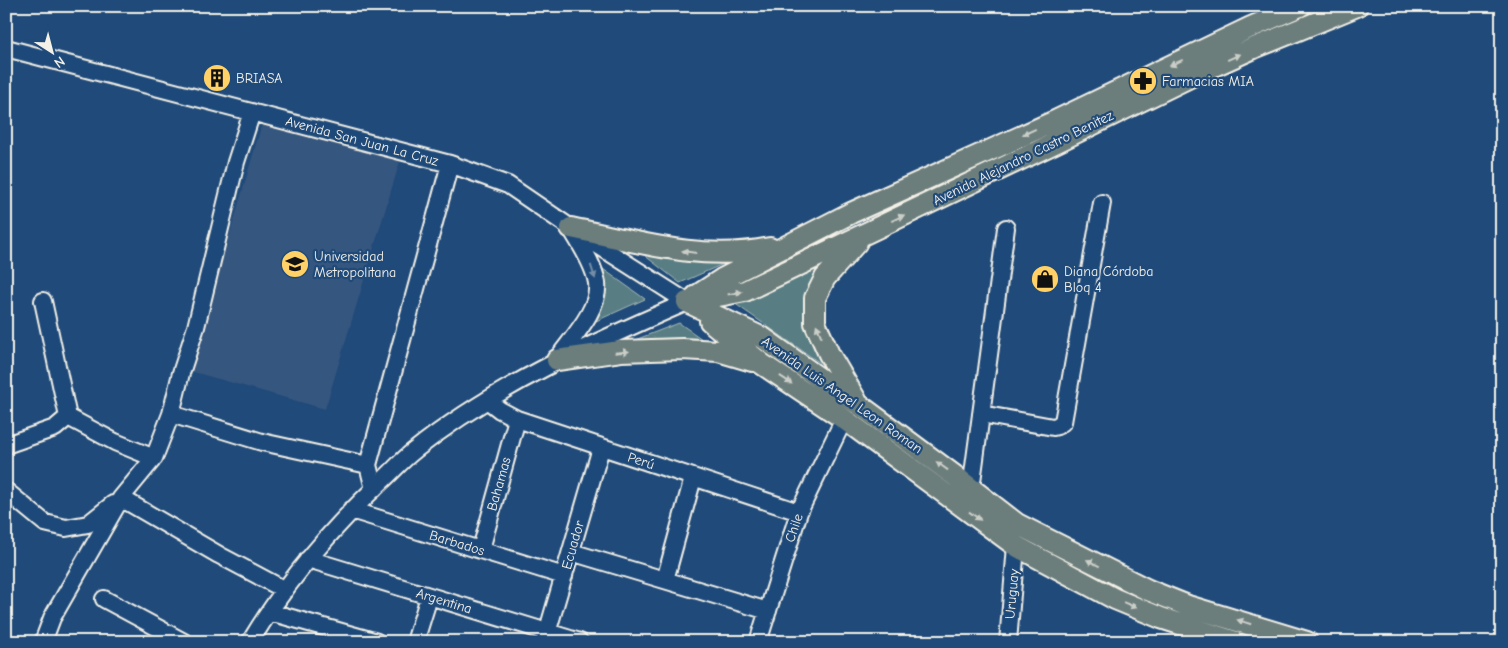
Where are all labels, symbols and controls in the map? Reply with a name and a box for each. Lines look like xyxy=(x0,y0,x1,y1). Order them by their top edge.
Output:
north arrow xyxy=(28,28,78,78)
text: N xyxy=(51,53,68,72)
one-way arrow xyxy=(1227,53,1241,61)
one-way arrow xyxy=(1169,59,1183,67)
building icon: BRIASA xyxy=(202,63,232,93)
pharmacy icon: Farmacias MIA xyxy=(1128,66,1158,96)
place label: BRIASA xyxy=(236,70,283,87)
place label: Farmacias MIA xyxy=(1162,73,1254,90)
street label: Avenida Alejandro Castro Benitez xyxy=(930,107,1116,209)
street label: Avenida San Juan La Cruz xyxy=(284,112,440,170)
one-way arrow xyxy=(1022,129,1036,137)
one-way arrow xyxy=(891,214,906,222)
one-way arrow xyxy=(681,247,697,255)
place label: Universidad Metropolitana xyxy=(314,248,396,281)
school or university icon: Universidad Metropolitana xyxy=(280,249,310,279)
place label: Diana Córdoba Bloq 4 xyxy=(1064,263,1154,296)
shop icon: Diana Córdoba Bloq 4 xyxy=(1030,264,1060,294)
one-way arrow xyxy=(589,265,597,280)
one-way arrow xyxy=(727,289,743,297)
one-way arrow xyxy=(814,324,822,338)
street label: Avenida Luis Angel Leon Roman xyxy=(758,333,926,457)
one-way arrow xyxy=(614,347,630,355)
one-way arrow xyxy=(779,376,793,385)
street label: Perú xyxy=(626,449,656,473)
street label: Bahamas xyxy=(483,455,515,513)
one-way arrow xyxy=(936,461,949,472)
street label: Chile xyxy=(781,511,807,545)
one-way arrow xyxy=(968,511,982,521)
street label: Ecuador xyxy=(558,518,588,571)
street label: Barbados xyxy=(427,527,487,559)
one-way arrow xyxy=(1086,558,1100,566)
street label: Uruguay xyxy=(1001,567,1023,620)
street label: Argentina xyxy=(414,584,474,618)
one-way arrow xyxy=(1123,602,1138,610)
one-way arrow xyxy=(1236,618,1251,626)

